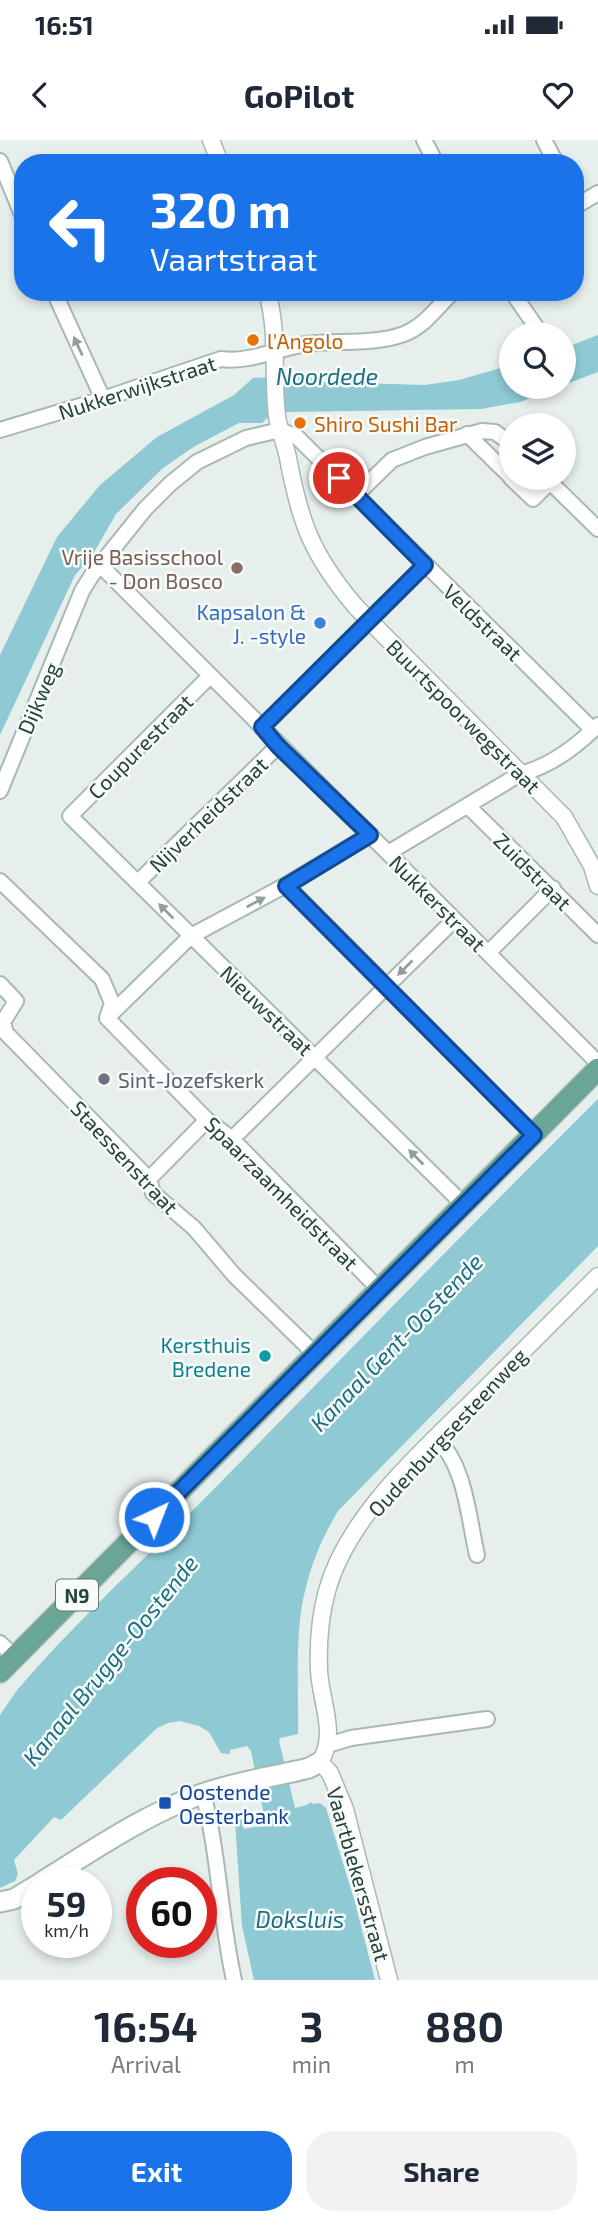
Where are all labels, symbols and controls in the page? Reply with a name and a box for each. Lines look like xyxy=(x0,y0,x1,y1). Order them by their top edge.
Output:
text: 16:51 xyxy=(35,9,94,40)
icon: back xyxy=(21,76,59,114)
text: GoPilot xyxy=(244,76,354,114)
icon: heart xyxy=(539,76,577,114)
text: 320 m xyxy=(150,179,291,238)
icon: left xyxy=(35,182,126,273)
text: Vaartstraat xyxy=(150,239,317,277)
map controls xyxy=(499,322,576,490)
button: search xyxy=(499,322,576,399)
place label: l'Angolo xyxy=(267,328,343,353)
marker: l'Angolo xyxy=(245,332,261,348)
one-way arrow xyxy=(72,336,84,356)
street label: Nukkerwijkstraat xyxy=(55,350,219,425)
water label: Noordede xyxy=(276,362,378,390)
place label: Shiro Sushi Bar xyxy=(314,411,458,436)
button: layers xyxy=(499,413,576,490)
marker: Shiro Sushi Bar xyxy=(292,415,308,431)
pin xyxy=(309,448,369,508)
icon: arrive xyxy=(320,459,358,497)
place label: Vrije Basisschool - Don Bosco xyxy=(62,544,224,593)
marker: Vrije Basisschool - Don Bosco xyxy=(229,560,245,576)
street label: Veldstraat xyxy=(438,578,528,666)
place label: Kapsalon & J. -style xyxy=(196,599,306,648)
marker: Kapsalon & J. -style xyxy=(312,615,328,631)
street label: Buurtspoorwegstraat xyxy=(382,634,546,798)
street label: Dijkweg xyxy=(12,658,65,738)
street label: Coupurestraat xyxy=(83,689,197,803)
street label: Nijverheidstraat xyxy=(144,751,273,877)
street label: Zuidstraat xyxy=(489,827,577,915)
street label: Nukkerstraat xyxy=(385,850,491,956)
one-way arrow xyxy=(246,896,266,908)
one-way arrow xyxy=(158,902,175,919)
one-way arrow xyxy=(397,959,414,976)
street label: Nieuwstraat xyxy=(216,960,318,1060)
place label: Sint-Jozefskerk xyxy=(118,1067,264,1092)
marker: Sint-Jozefskerk xyxy=(96,1071,112,1087)
street label: Staessenstraat xyxy=(66,1095,184,1219)
street label: Spaarzaamheidstraat xyxy=(200,1111,364,1275)
one-way arrow xyxy=(407,1148,424,1165)
water label: Kanaal Gent-Oostende xyxy=(304,1247,488,1437)
place label: Kersthuis Bredene xyxy=(160,1332,251,1381)
street label: Oudenburgsesteenweg xyxy=(362,1342,532,1521)
marker: Kersthuis Bredene xyxy=(257,1348,273,1364)
position arrow xyxy=(117,1480,191,1554)
water label: Kanaal Brugge-Oostende xyxy=(16,1549,204,1771)
road number: N9 xyxy=(56,1580,98,1610)
place label: Oostende Oesterbank xyxy=(179,1779,289,1828)
street label: Vaartblekersstraat xyxy=(322,1784,396,1964)
marker: Oostende Oesterbank xyxy=(157,1795,173,1811)
speed limit sign: 60 xyxy=(126,1867,217,1958)
text: 59 xyxy=(47,1882,86,1924)
water label: Doksluis xyxy=(256,1905,344,1933)
text: km/h xyxy=(44,1919,89,1941)
text: 16:54 xyxy=(94,2000,198,2050)
text: 3 xyxy=(299,2000,323,2050)
text: 880 xyxy=(425,2000,504,2050)
text: Arrival xyxy=(111,2050,181,2078)
text: min xyxy=(292,2050,331,2078)
text: m xyxy=(454,2050,475,2078)
button: Exit xyxy=(21,2131,292,2211)
button: Share xyxy=(306,2131,577,2211)

